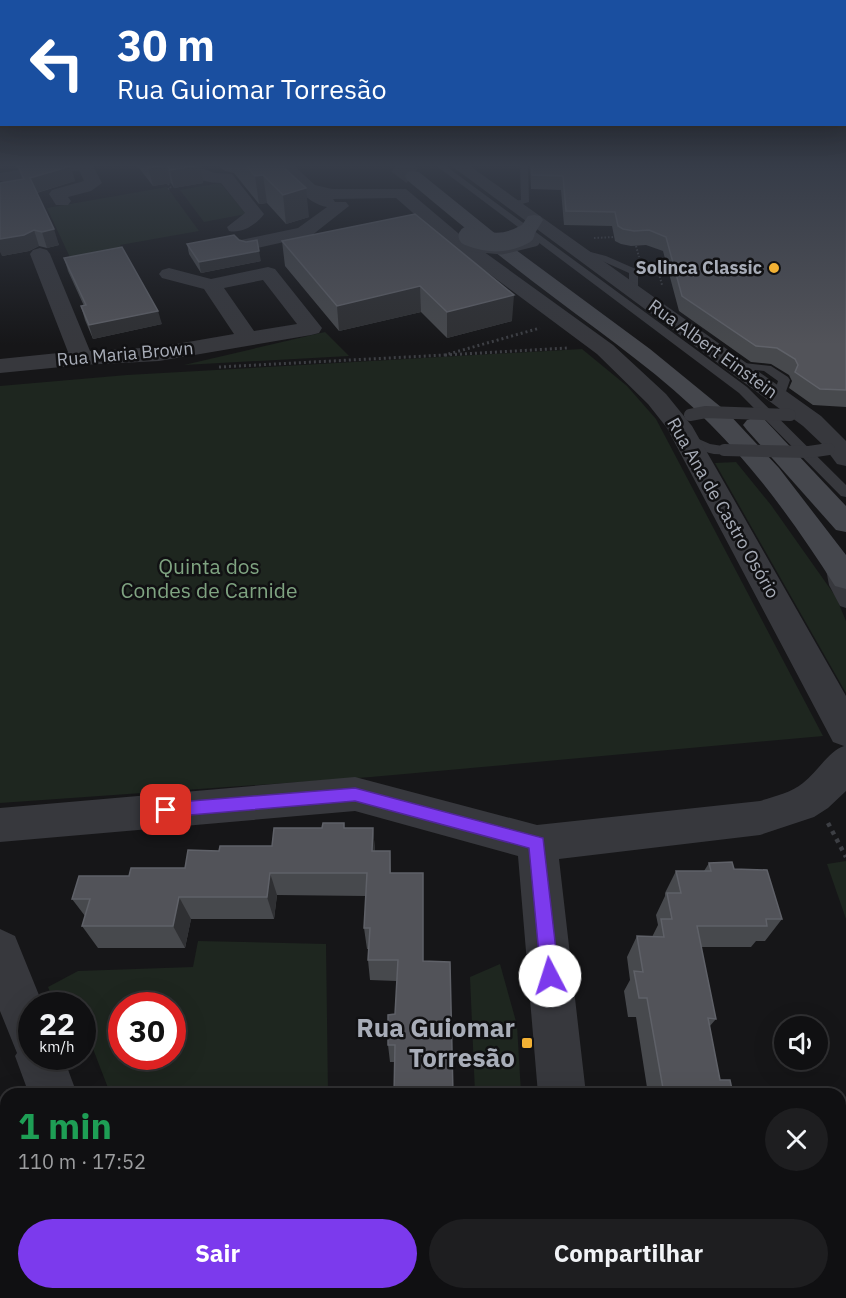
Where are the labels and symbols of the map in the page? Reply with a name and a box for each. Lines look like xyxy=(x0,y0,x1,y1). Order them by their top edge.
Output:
place label: Solinca Classic xyxy=(636,256,762,279)
marker: Solinca Classic xyxy=(767,261,781,275)
street label: Rua Albert Einstein xyxy=(644,294,782,403)
street label: Rua Maria Brown xyxy=(56,336,194,371)
street label: Rua Ana de Castro Osório xyxy=(662,413,785,602)
park label: Quinta dos Condes de Carnide xyxy=(120,552,298,604)
pin xyxy=(140,784,191,835)
position arrow xyxy=(518,944,582,1008)
speed limit sign: 30 xyxy=(108,992,186,1070)
place label: Rua Guiomar Torresão xyxy=(356,1010,515,1074)
marker: Rua Guiomar Torresão xyxy=(520,1036,534,1050)

